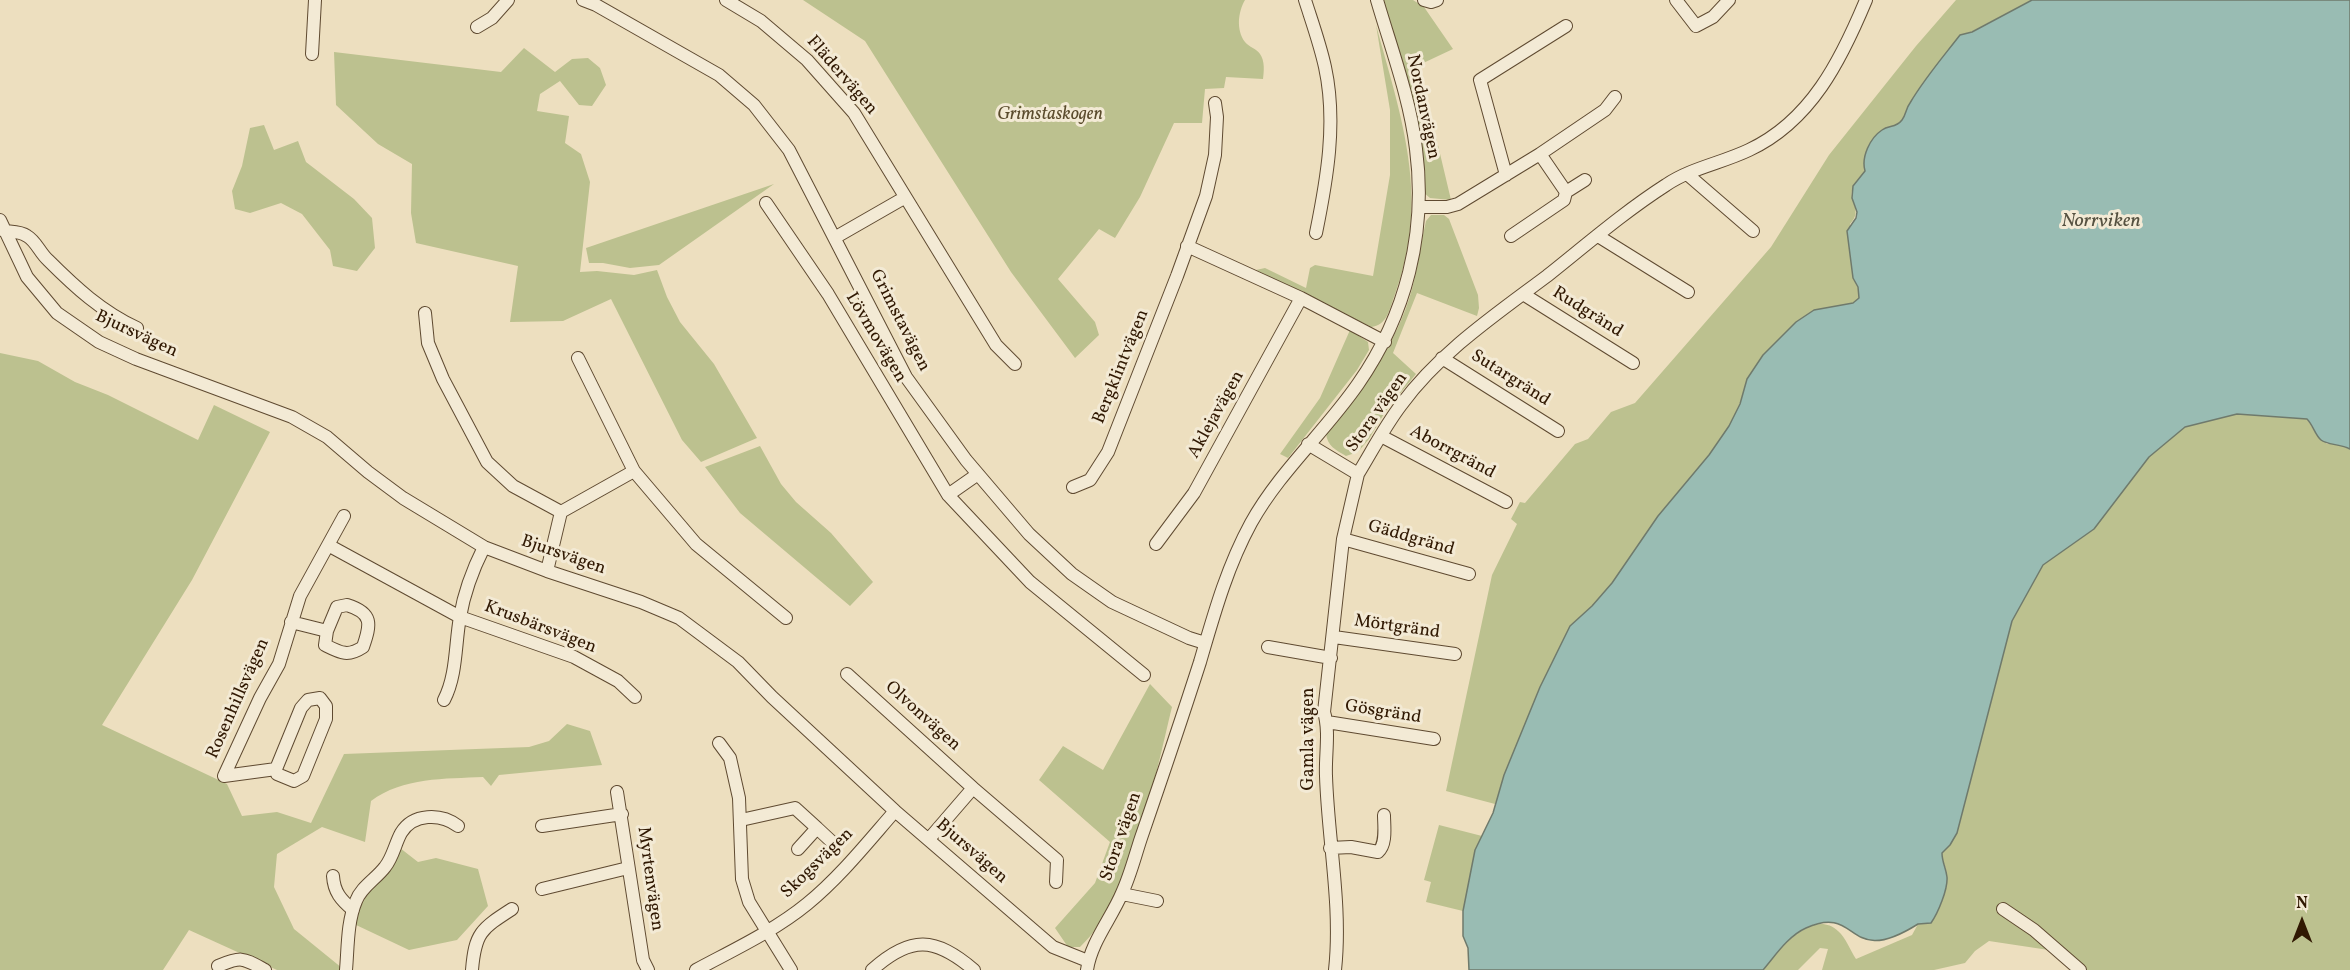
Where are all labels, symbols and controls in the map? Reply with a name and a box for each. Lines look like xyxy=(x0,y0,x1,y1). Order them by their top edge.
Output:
street label: Flädervägen xyxy=(801,32,881,120)
street label: Nordanvägen xyxy=(1400,53,1444,161)
park label: Grimstaskogen xyxy=(997,105,1103,127)
water label: Norrviken xyxy=(2061,210,2141,234)
street label: Grimstavägen xyxy=(864,266,934,376)
street label: Rudgränd xyxy=(1548,283,1626,343)
street label: Lövmovägen xyxy=(840,289,910,387)
street label: Bjursvägen xyxy=(91,307,181,363)
street label: Bergklintvägen xyxy=(1089,307,1155,427)
street label: Sutargränd xyxy=(1466,346,1554,412)
street label: Aklejavägen xyxy=(1184,367,1250,463)
street label: Stora vägen xyxy=(1343,369,1413,457)
street label: Aborrgränd xyxy=(1406,421,1498,485)
street label: Gäddgränd xyxy=(1365,516,1457,562)
street label: Bjursvägen xyxy=(518,531,608,581)
street label: Krusbärsvägen xyxy=(481,597,599,659)
street label: Mörtgränd xyxy=(1353,611,1441,645)
street label: Rosenhillsvägen xyxy=(203,635,275,763)
street label: Olvonvägen xyxy=(880,677,964,757)
street label: Gamla vägen xyxy=(1299,688,1321,790)
street label: Gösgränd xyxy=(1343,696,1423,730)
street label: Stora vägen xyxy=(1097,790,1147,884)
street label: Bjursvägen xyxy=(931,815,1011,889)
street label: Skogsvägen xyxy=(777,824,859,904)
street label: Myrtenvägen xyxy=(631,826,667,932)
north arrow xyxy=(2272,892,2332,952)
text: N xyxy=(2296,893,2308,915)

